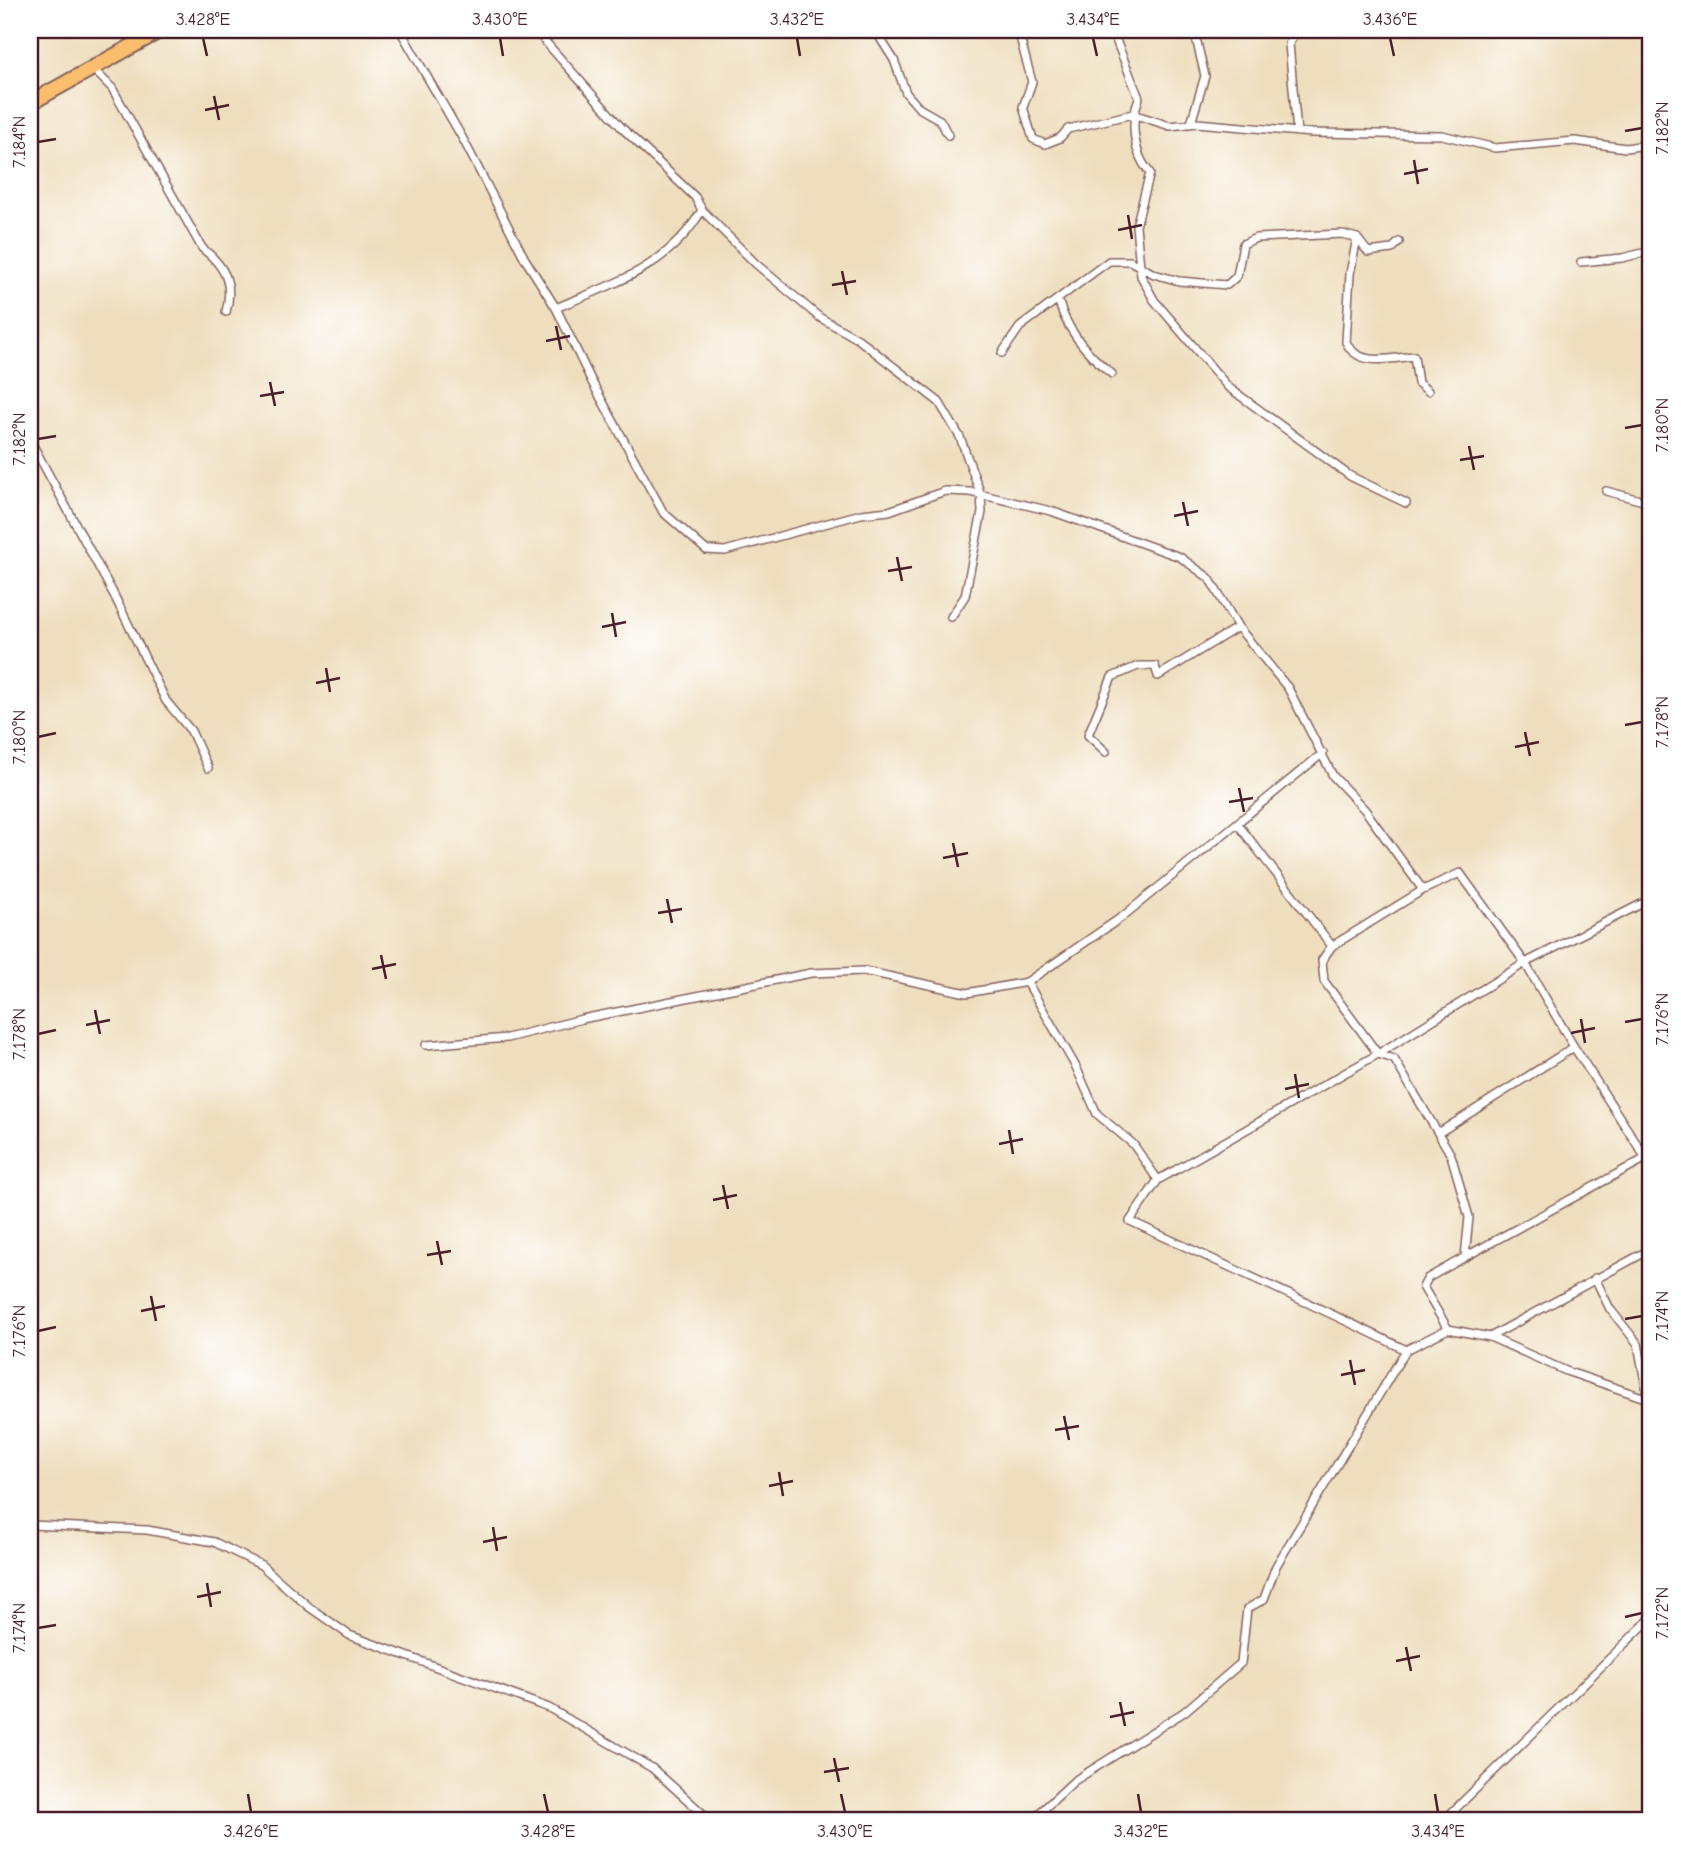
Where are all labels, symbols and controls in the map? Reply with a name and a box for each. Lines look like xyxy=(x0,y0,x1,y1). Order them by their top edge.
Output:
text: 3.428°E xyxy=(176,9,230,30)
text: 3.430°E xyxy=(472,9,528,30)
text: 3.432°E xyxy=(770,9,824,30)
text: 3.434°E xyxy=(1066,9,1120,30)
text: 3.436°E xyxy=(1363,9,1418,30)
text: 7.182°N xyxy=(1652,101,1673,155)
text: 7.184°N xyxy=(9,116,30,168)
text: 7.180°N xyxy=(1652,398,1673,452)
text: 7.182°N xyxy=(9,412,30,466)
text: 7.178°N xyxy=(1652,696,1673,748)
text: 7.180°N xyxy=(9,710,30,764)
text: 7.176°N xyxy=(1652,993,1673,1045)
text: 7.178°N xyxy=(9,1008,30,1060)
text: 7.174°N xyxy=(1652,1291,1673,1341)
text: 7.176°N xyxy=(9,1305,30,1357)
text: 7.172°N xyxy=(1652,1587,1673,1639)
text: 7.174°N xyxy=(9,1603,30,1653)
text: 3.426°E xyxy=(223,1821,279,1842)
text: 3.428°E xyxy=(521,1821,575,1842)
text: 3.430°E xyxy=(817,1821,873,1842)
text: 3.432°E xyxy=(1114,1821,1168,1842)
text: 3.434°E xyxy=(1411,1821,1465,1842)

